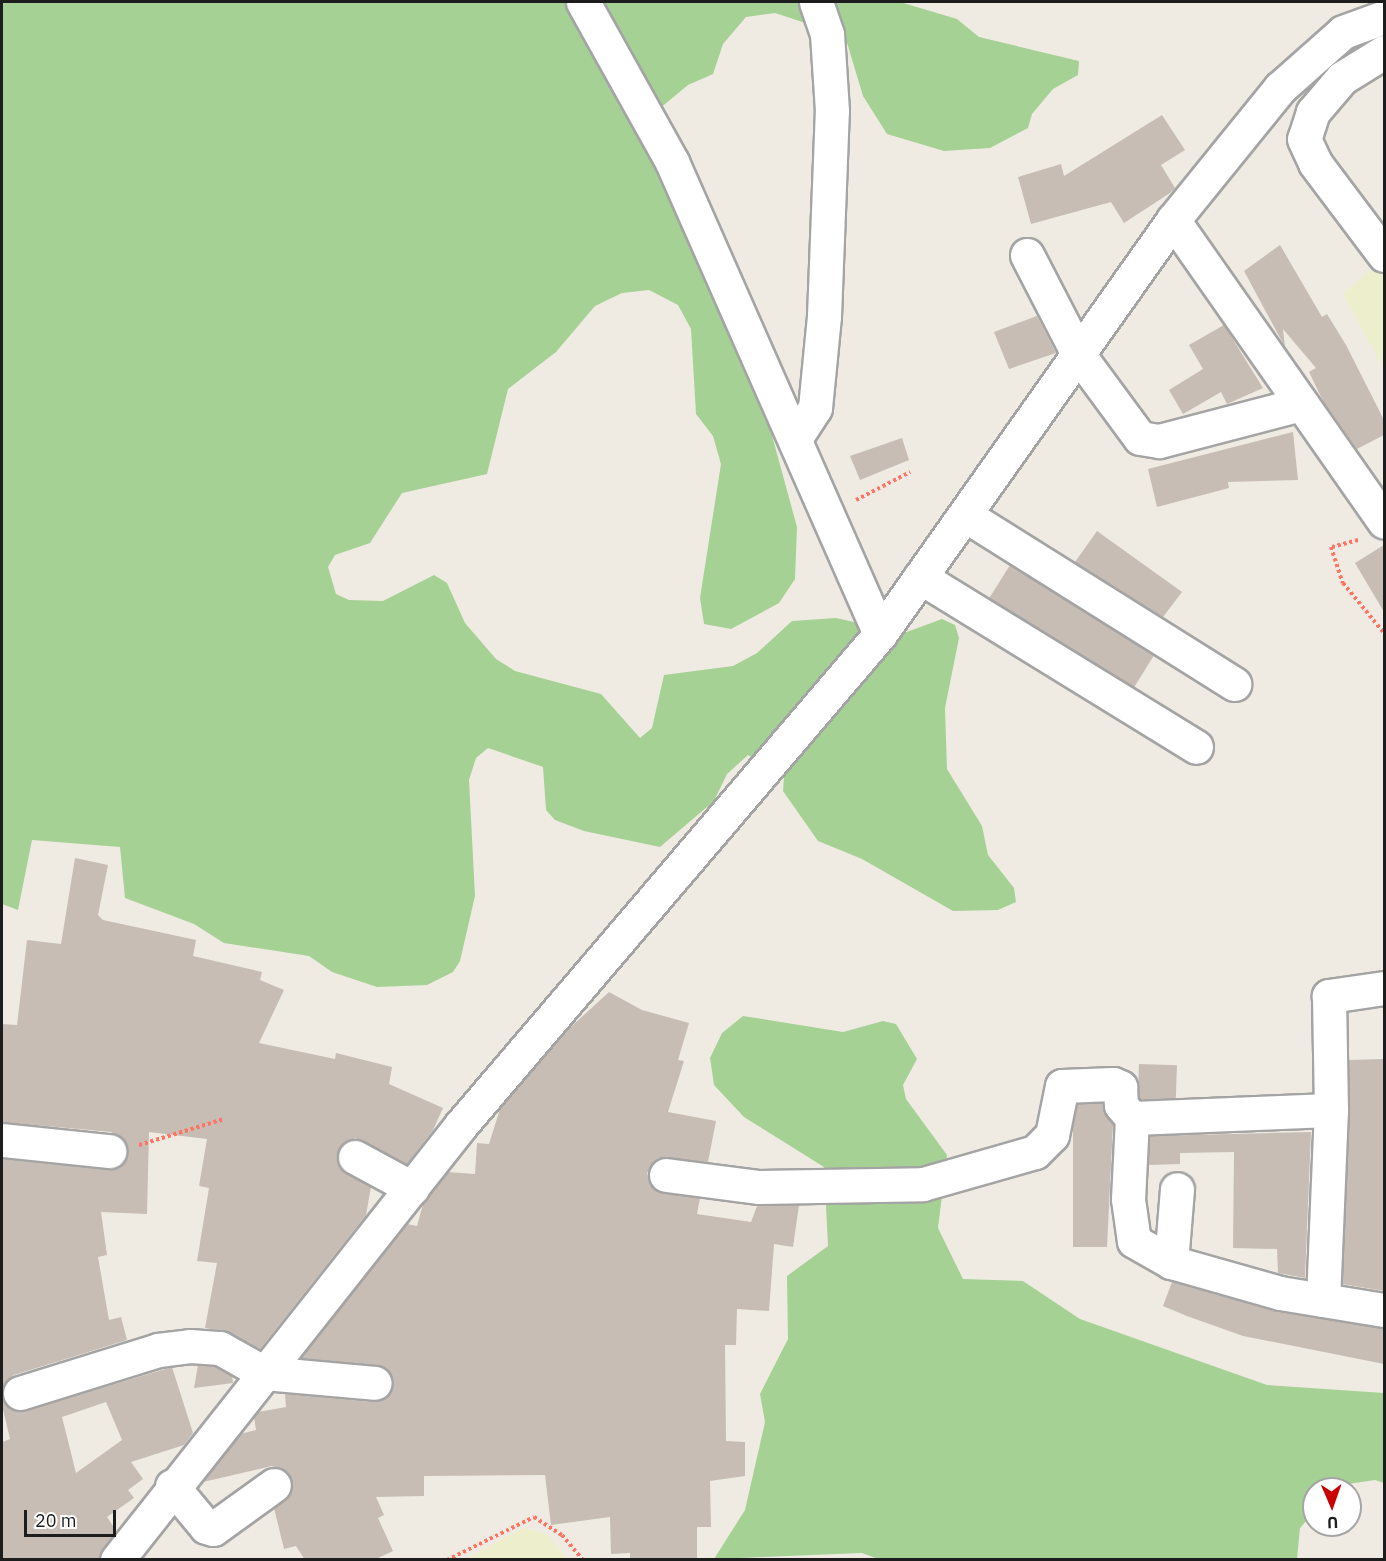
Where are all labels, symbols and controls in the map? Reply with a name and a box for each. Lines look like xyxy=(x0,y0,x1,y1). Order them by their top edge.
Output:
north arrow xyxy=(1302,1477,1362,1537)
scale bar xyxy=(27,1498,118,1536)
text: 20 m xyxy=(35,1509,77,1532)
text: U xyxy=(1327,1513,1338,1533)

